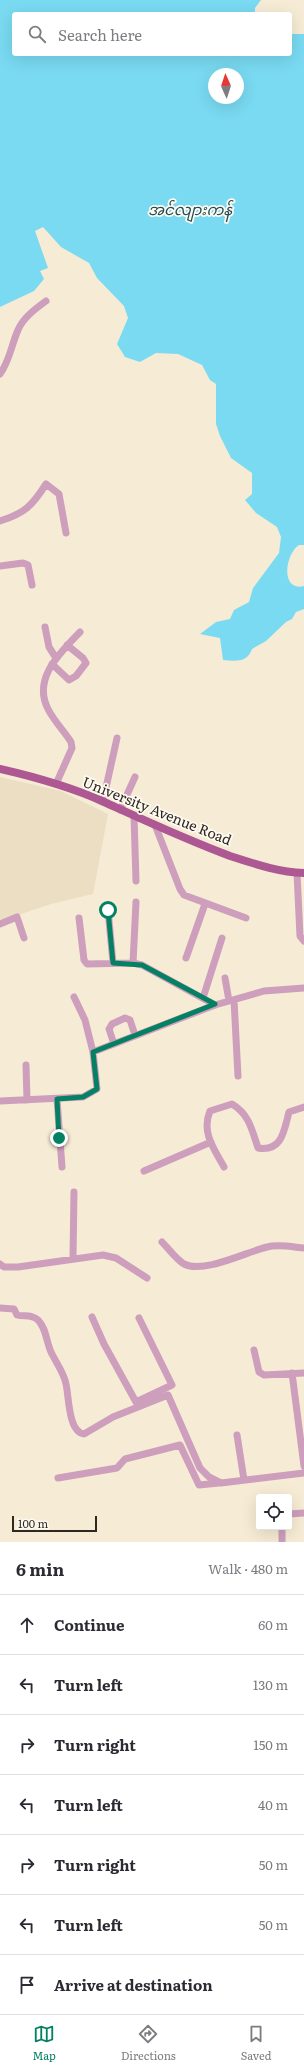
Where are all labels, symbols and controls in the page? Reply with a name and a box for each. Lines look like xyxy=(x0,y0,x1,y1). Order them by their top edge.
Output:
search box xyxy=(12,12,292,56)
icon: search xyxy=(26,23,48,45)
text: Search here xyxy=(58,23,142,46)
north arrow xyxy=(208,68,244,104)
water label: အင်လျားကန် xyxy=(148,197,235,222)
street label: University Avenue Road xyxy=(80,771,235,849)
route start xyxy=(99,901,117,919)
route end xyxy=(50,1129,68,1147)
map controls xyxy=(256,1494,292,1530)
button: locate xyxy=(256,1494,292,1530)
scale bar xyxy=(12,1514,97,1533)
text: 100 m xyxy=(18,1515,48,1531)
text: 6 min xyxy=(16,1556,64,1581)
text: Walk · 480 m xyxy=(208,1559,288,1578)
text: Continue xyxy=(54,1613,124,1636)
icon: ahead xyxy=(16,1614,38,1636)
text: 60 m xyxy=(258,1615,288,1634)
text: Turn left xyxy=(54,1673,123,1696)
icon: left xyxy=(16,1674,38,1696)
text: 130 m xyxy=(253,1675,288,1694)
text: Turn right xyxy=(54,1733,136,1756)
icon: right xyxy=(16,1734,38,1756)
text: 150 m xyxy=(253,1735,288,1754)
text: Turn left xyxy=(54,1793,123,1816)
icon: left xyxy=(16,1794,38,1816)
text: 40 m xyxy=(258,1795,288,1814)
text: Turn right xyxy=(54,1853,136,1876)
icon: right xyxy=(16,1854,38,1876)
text: 50 m xyxy=(259,1855,288,1874)
text: Turn left xyxy=(54,1913,123,1936)
icon: left xyxy=(16,1914,38,1936)
text: 50 m xyxy=(259,1915,288,1934)
text: Arrive at destination xyxy=(54,1973,213,1996)
icon: arrive xyxy=(16,1974,38,1996)
tab: Map xyxy=(32,2023,56,2063)
tab: Directions xyxy=(121,2023,176,2063)
tab: Saved xyxy=(241,2023,271,2063)

